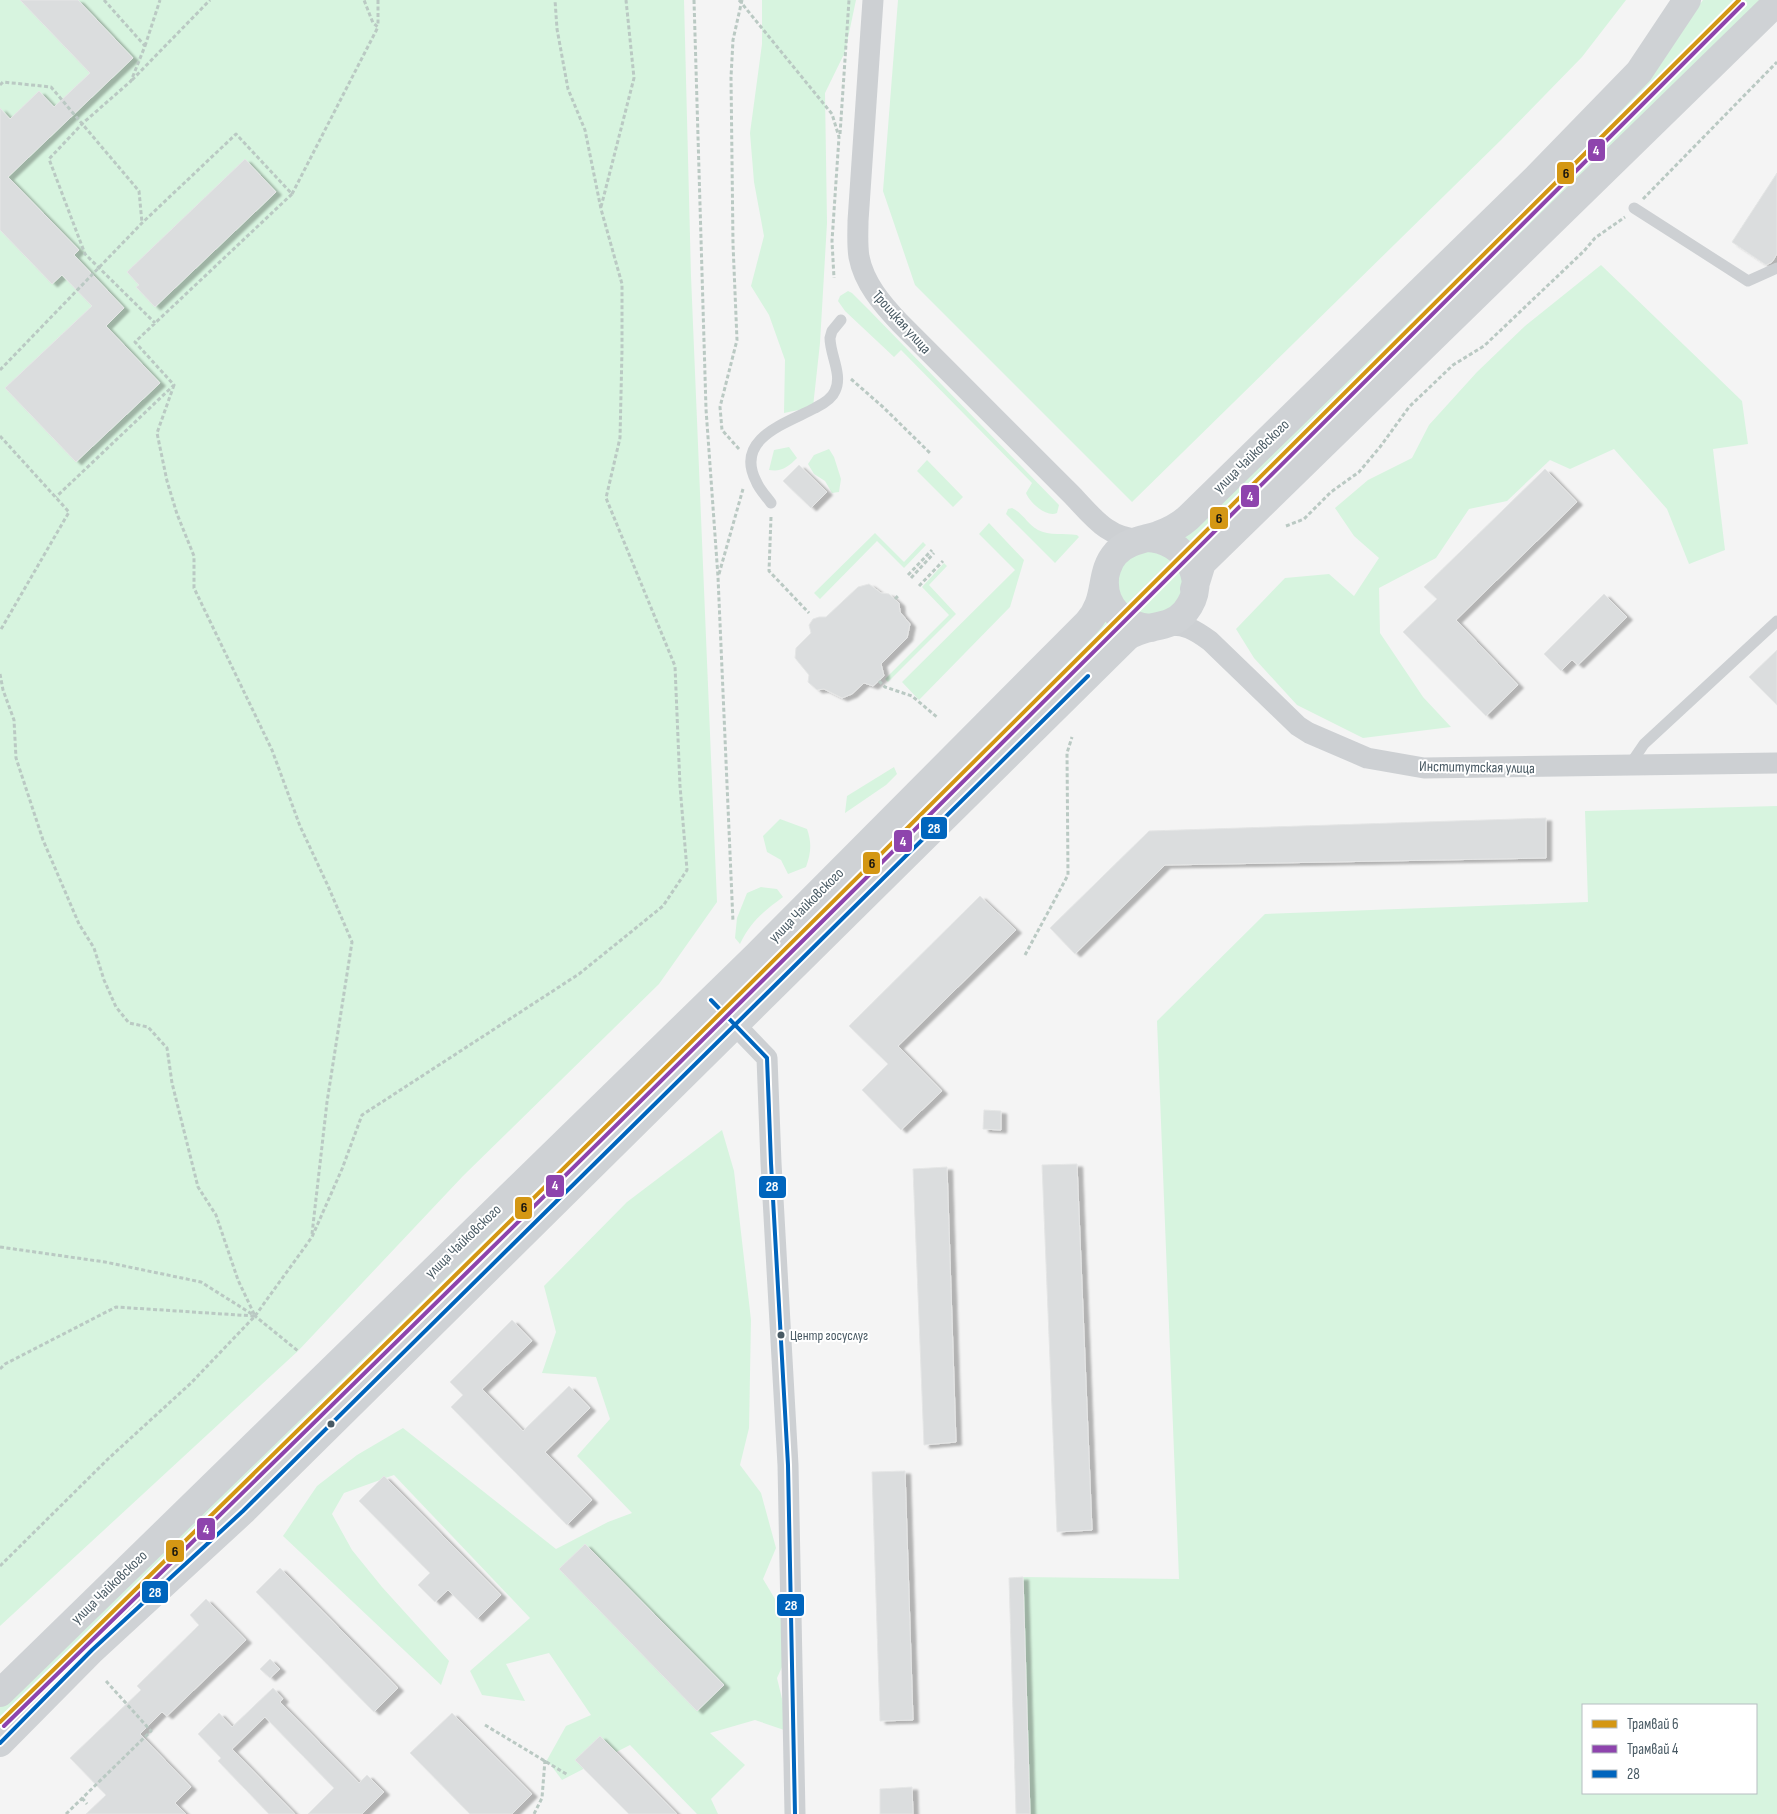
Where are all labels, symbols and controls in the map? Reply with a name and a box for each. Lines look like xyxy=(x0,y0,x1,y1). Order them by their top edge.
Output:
line badge: 4 xyxy=(1587,138,1606,162)
text: 4 xyxy=(1593,142,1600,159)
line badge: 6 xyxy=(1556,161,1575,185)
text: 6 xyxy=(1563,165,1570,182)
street label: Троицкая улица xyxy=(868,287,935,358)
street label: улица Чайковского xyxy=(1209,415,1293,497)
line badge: 4 xyxy=(1240,484,1260,508)
text: 4 xyxy=(1247,488,1254,505)
line badge: 6 xyxy=(1209,506,1229,530)
text: 6 xyxy=(1216,510,1223,527)
street label: Институтская улица xyxy=(1419,757,1535,778)
line badge: 28 xyxy=(920,816,948,840)
text: 28 xyxy=(928,820,941,837)
line badge: 4 xyxy=(893,829,913,853)
text: 4 xyxy=(900,833,907,850)
line badge: 6 xyxy=(862,851,881,875)
text: 6 xyxy=(869,855,876,872)
street label: улица Чайковского xyxy=(765,864,848,947)
line badge: 4 xyxy=(545,1174,565,1198)
line badge: 28 xyxy=(758,1175,787,1199)
text: 4 xyxy=(552,1177,559,1194)
text: 28 xyxy=(766,1178,779,1195)
line badge: 6 xyxy=(514,1196,533,1220)
text: 6 xyxy=(521,1199,528,1216)
street label: улица Чайковского xyxy=(421,1200,505,1282)
place label: Центр госуслуг xyxy=(790,1327,868,1344)
marker: Центр госуслуг xyxy=(776,1330,786,1340)
unlabelled marker xyxy=(326,1419,336,1429)
line badge: 4 xyxy=(196,1517,216,1541)
text: 4 xyxy=(203,1521,210,1538)
line badge: 6 xyxy=(165,1539,185,1563)
text: 6 xyxy=(172,1543,179,1560)
street label: улица Чайковского xyxy=(67,1546,151,1628)
line badge: 28 xyxy=(141,1580,169,1604)
text: 28 xyxy=(149,1584,162,1601)
line badge: 28 xyxy=(776,1593,805,1617)
text: 28 xyxy=(785,1597,798,1614)
legend xyxy=(1582,1704,1757,1794)
text: Трамвай 6 xyxy=(1627,1715,1679,1734)
text: Трамвай 4 xyxy=(1627,1740,1678,1759)
text: 28 xyxy=(1627,1765,1640,1784)

